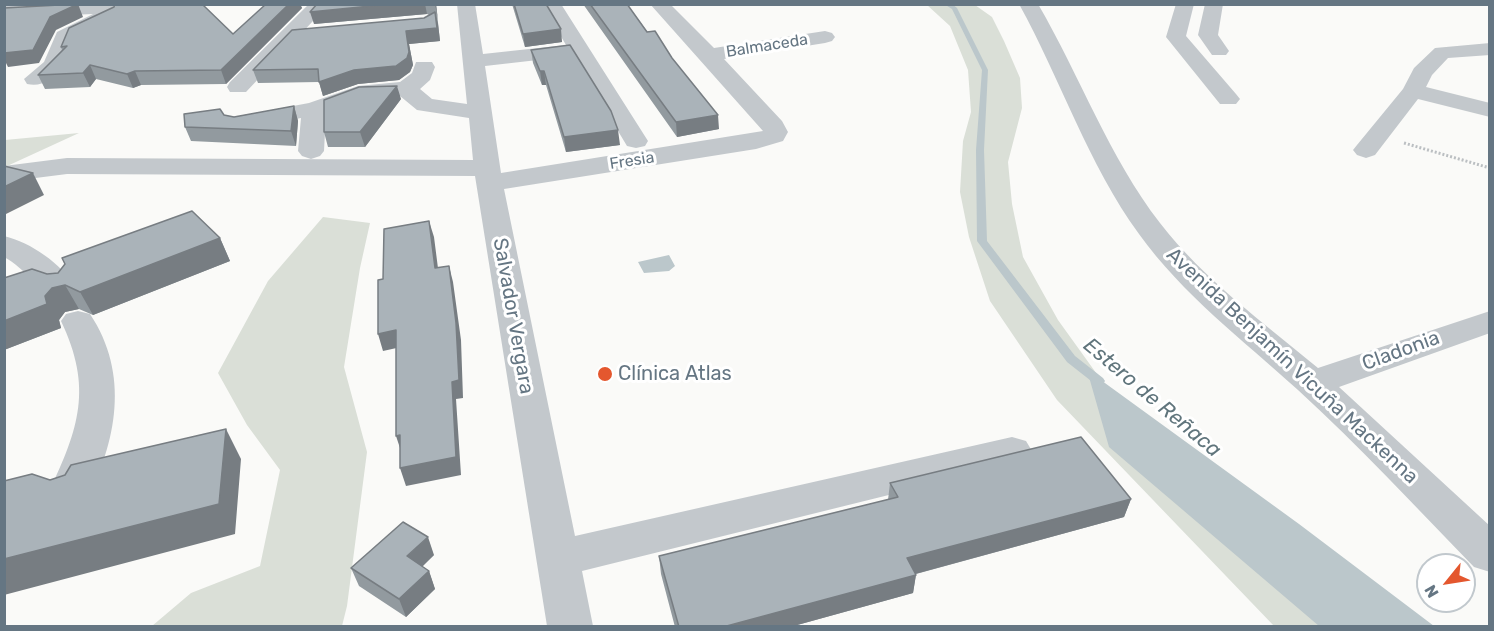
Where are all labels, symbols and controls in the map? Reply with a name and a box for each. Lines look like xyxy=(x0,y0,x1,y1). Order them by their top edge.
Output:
street label: Balmaceda xyxy=(725,30,809,62)
street label: Fresia xyxy=(608,148,656,174)
street label: Salvador Vergara xyxy=(487,236,539,396)
street label: Avenida Benjamín Vicuña Mackenna xyxy=(1161,243,1423,489)
street label: Cladonia xyxy=(1359,326,1443,376)
water label: Estero de Reñaca xyxy=(1078,333,1226,463)
place label: Clínica Atlas xyxy=(618,362,732,386)
marker: Clínica Atlas xyxy=(596,365,614,383)
north arrow xyxy=(1416,553,1476,613)
text: N xyxy=(1421,582,1443,601)

